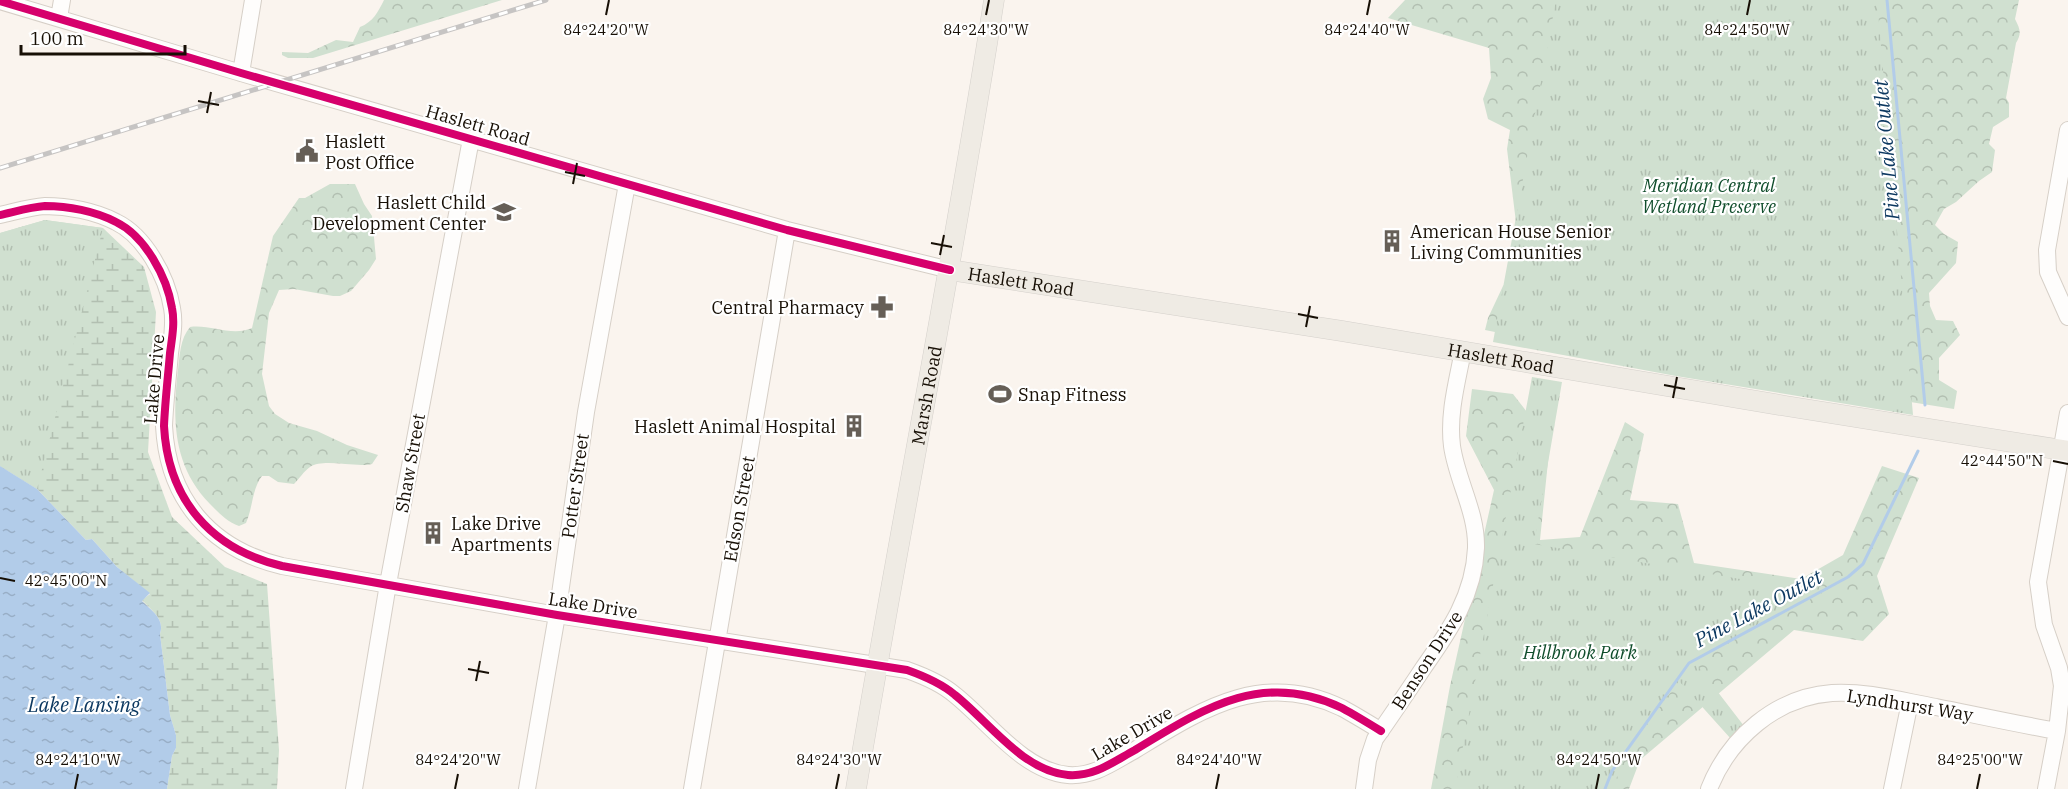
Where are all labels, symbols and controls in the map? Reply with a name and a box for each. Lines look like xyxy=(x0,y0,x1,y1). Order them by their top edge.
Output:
scale bar xyxy=(21,18,184,56)
text: 84°24'20"W xyxy=(563,20,649,39)
text: 84°24'30"W xyxy=(943,20,1029,39)
text: 84°24'40"W xyxy=(1324,20,1410,39)
text: 84°24'50"W xyxy=(1704,20,1790,39)
text: 100 m xyxy=(30,27,84,50)
water label: Pine Lake Outlet xyxy=(1866,78,1906,222)
street label: Haslett Road xyxy=(423,99,533,151)
place label: Haslett Post Office xyxy=(325,130,414,174)
public building icon: Haslett Post Office xyxy=(294,138,320,164)
park label: Meridian Central Wetland Preserve xyxy=(1642,174,1776,218)
place label: Haslett Child Development Center xyxy=(313,191,486,235)
school or university icon: Haslett Child Development Center xyxy=(491,199,517,225)
place label: American House Senior Living Communities xyxy=(1410,220,1611,264)
building icon: American House Senior Living Communities xyxy=(1379,228,1405,254)
street label: Haslett Road xyxy=(966,261,1076,301)
pharmacy icon: Central Pharmacy xyxy=(869,294,895,320)
place label: Central Pharmacy xyxy=(711,296,864,319)
street label: Lake Drive xyxy=(139,333,169,425)
street label: Haslett Road xyxy=(1446,338,1556,378)
street label: Marsh Road xyxy=(906,344,946,447)
sports icon: Snap Fitness xyxy=(987,381,1013,407)
place label: Snap Fitness xyxy=(1018,383,1127,406)
street label: Shaw Street xyxy=(390,412,430,514)
building icon: Haslett Animal Hospital xyxy=(841,413,867,439)
place label: Haslett Animal Hospital xyxy=(634,415,836,438)
street label: Potter Street xyxy=(556,432,594,540)
text: 42°44'50"N xyxy=(1961,451,2043,470)
street label: Edson Street xyxy=(718,454,760,564)
place label: Lake Drive Apartments xyxy=(451,512,552,556)
building icon: Lake Drive Apartments xyxy=(420,520,446,546)
water label: Pine Lake Outlet xyxy=(1689,563,1827,654)
text: 42°45'00"N xyxy=(25,571,107,590)
street label: Lake Drive xyxy=(547,587,639,623)
street label: Benson Drive xyxy=(1387,606,1467,714)
park label: Hillbrook Park xyxy=(1522,641,1638,664)
street label: Lyndhurst Way xyxy=(1845,684,1975,726)
water label: Lake Lansing xyxy=(27,691,141,718)
street label: Lake Drive xyxy=(1087,701,1177,765)
text: 84°24'10"W xyxy=(35,750,121,769)
text: 84°24'20"W xyxy=(415,750,501,769)
text: 84°24'30"W xyxy=(796,750,882,769)
text: 84°24'40"W xyxy=(1176,750,1262,769)
text: 84°24'50"W xyxy=(1556,750,1642,769)
text: 84°25'00"W xyxy=(1937,750,2023,769)

